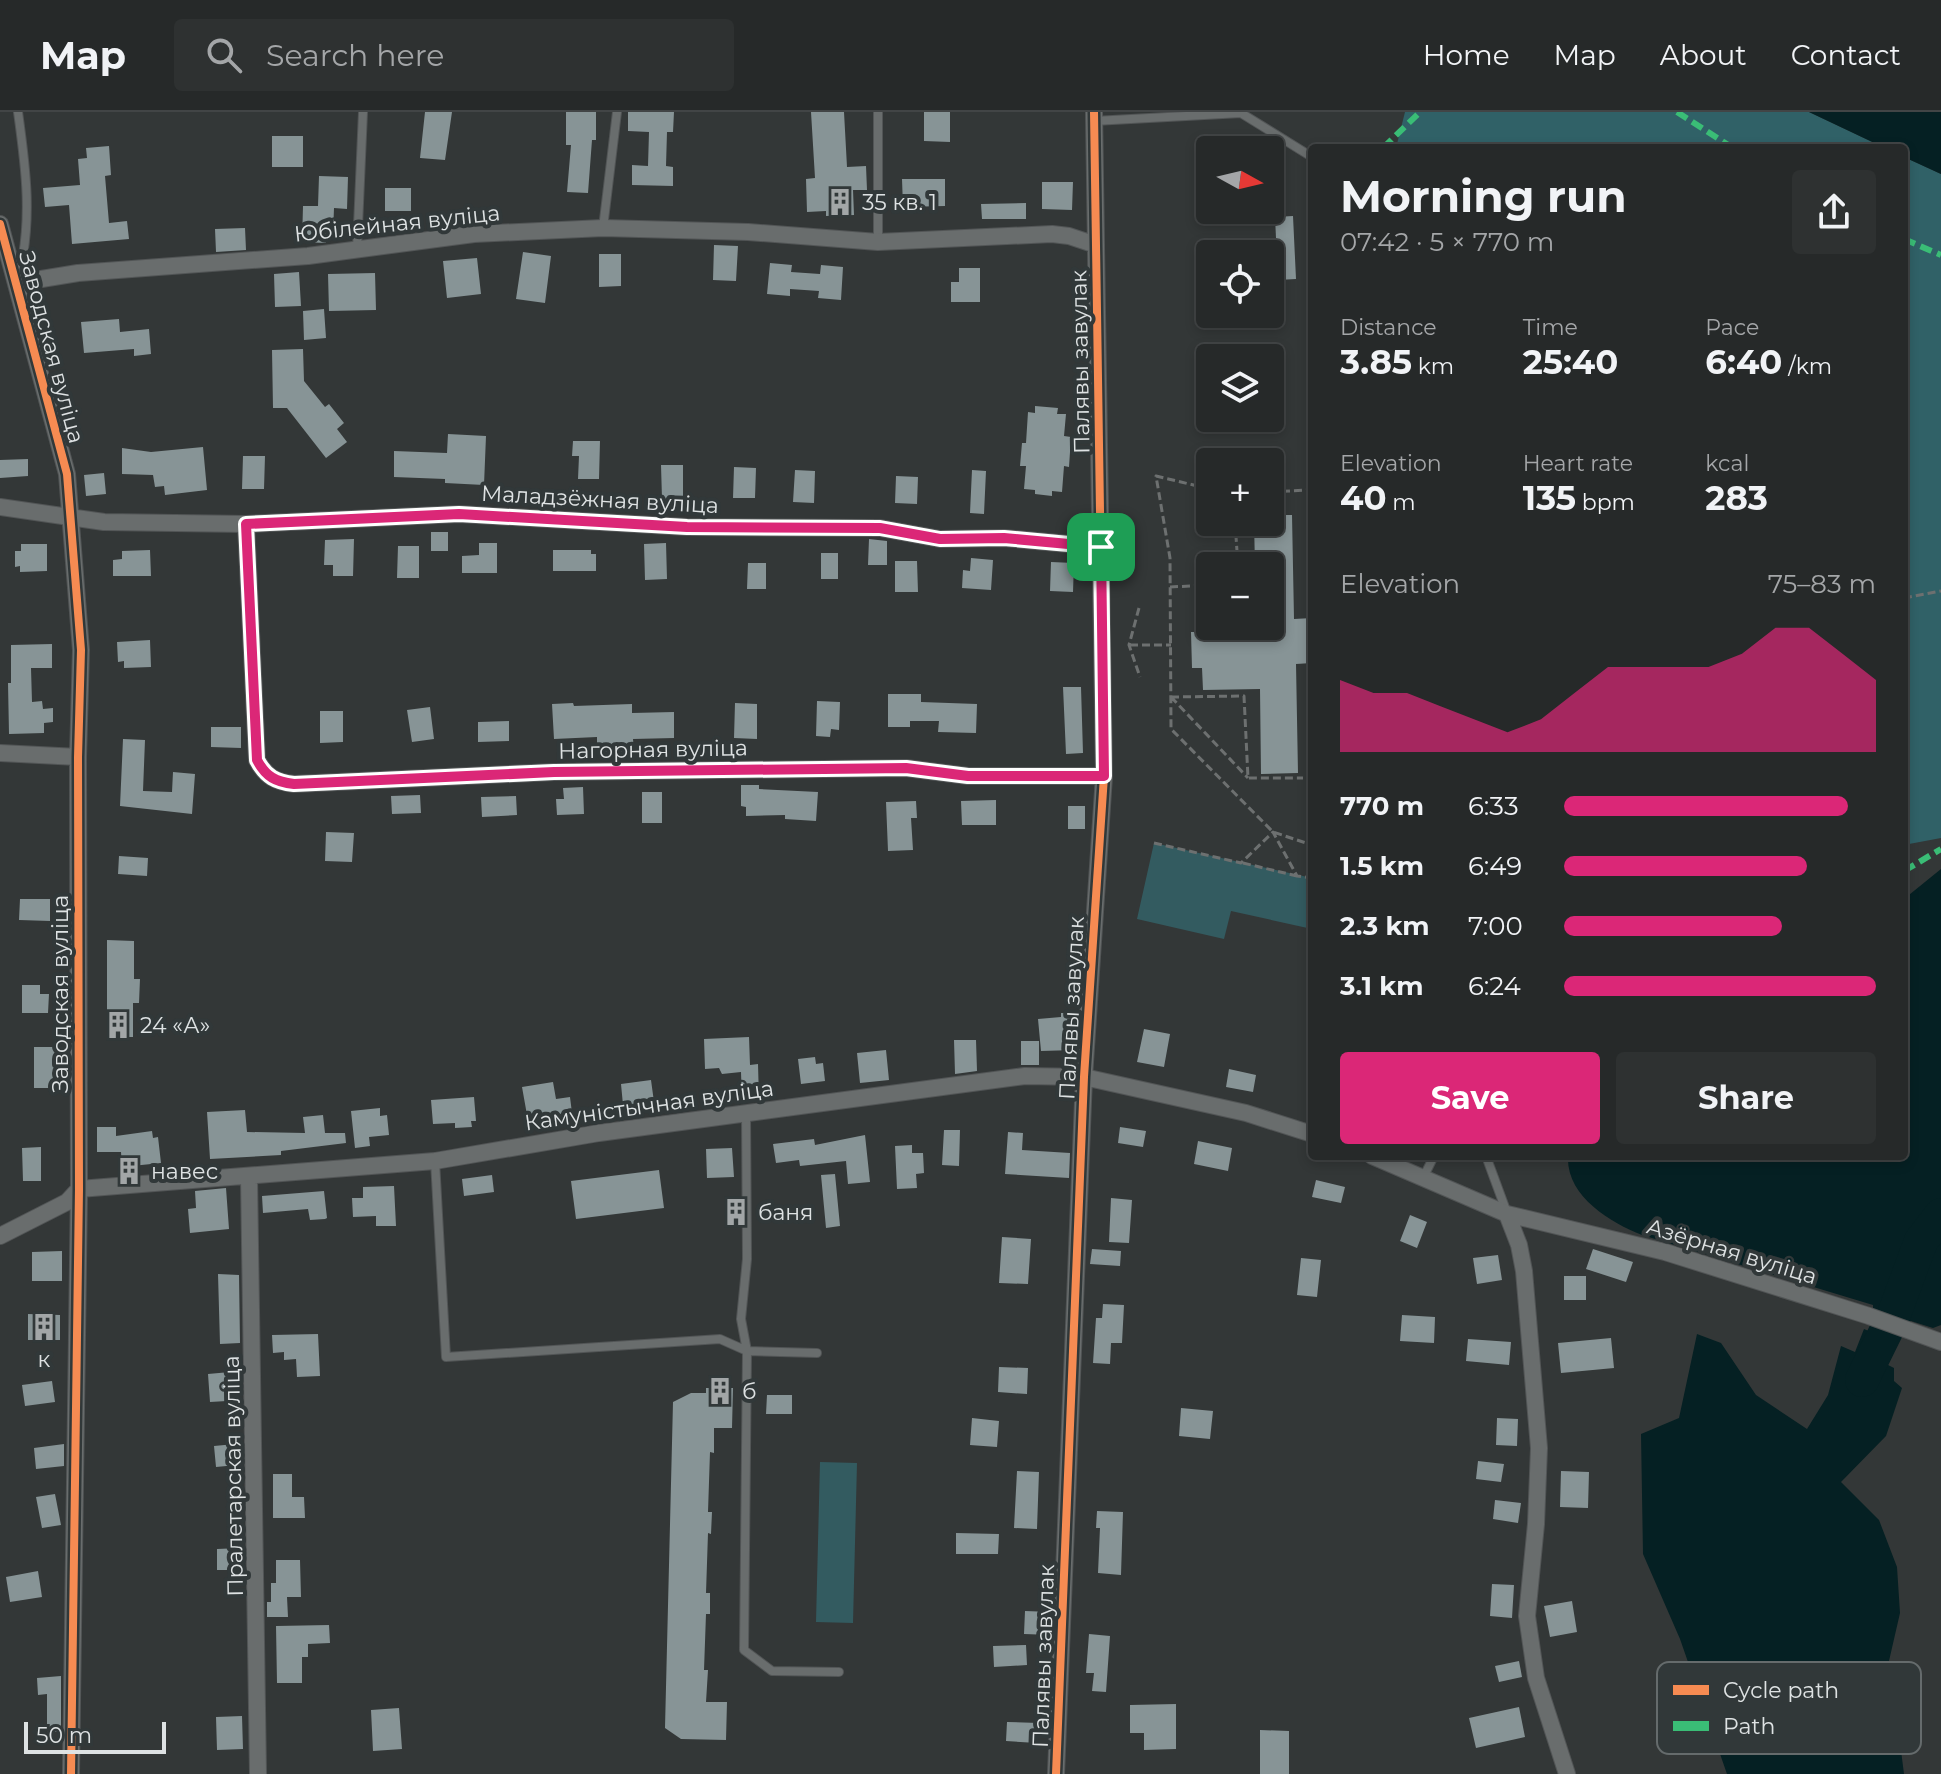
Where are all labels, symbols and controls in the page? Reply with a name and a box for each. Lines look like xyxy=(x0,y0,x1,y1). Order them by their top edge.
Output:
search box xyxy=(174,19,734,91)
text: Map xyxy=(40,32,126,79)
icon: search xyxy=(202,33,246,77)
text: Search here xyxy=(266,37,444,74)
text: Home xyxy=(1423,38,1510,72)
text: Map xyxy=(1554,38,1616,72)
text: About xyxy=(1660,38,1747,72)
text: Contact xyxy=(1791,38,1901,72)
north arrow xyxy=(1196,136,1284,224)
map controls xyxy=(1196,136,1284,640)
text: Morning run xyxy=(1340,169,1627,223)
button: share xyxy=(1792,170,1876,254)
building icon: 35 кв. 1 xyxy=(825,187,855,217)
place label: 35 кв. 1 xyxy=(862,189,937,216)
street label: Юбілейная вуліца xyxy=(293,199,501,248)
text: 07:42 · 5 × 770 m xyxy=(1340,226,1554,258)
button: locate xyxy=(1196,240,1284,328)
street label: Заводская вуліца xyxy=(13,248,90,446)
street label: Палявы завулак xyxy=(1065,270,1096,454)
text: Distance xyxy=(1340,314,1437,341)
text: Time xyxy=(1523,314,1578,341)
text: Pace xyxy=(1705,314,1759,341)
text: 3.85 xyxy=(1340,341,1412,383)
text: 25:40 xyxy=(1523,341,1618,383)
text: 6:40 xyxy=(1705,341,1782,383)
button: layers xyxy=(1196,344,1284,432)
text: km xyxy=(1412,353,1454,380)
text: /km xyxy=(1782,353,1832,380)
button: + xyxy=(1196,448,1284,536)
text: Elevation xyxy=(1340,450,1442,477)
text: Heart rate xyxy=(1523,450,1633,477)
text: kcal xyxy=(1705,450,1749,477)
text: 40 xyxy=(1340,477,1387,519)
text: 135 xyxy=(1523,477,1576,519)
text: 283 xyxy=(1705,477,1768,519)
street label: Маладзёжная вуліца xyxy=(480,480,719,519)
text: m xyxy=(1387,489,1416,516)
text: bpm xyxy=(1576,489,1635,516)
pin xyxy=(1067,513,1135,581)
icon: arrive xyxy=(1079,525,1123,569)
button: − xyxy=(1196,552,1284,640)
text: Elevation xyxy=(1340,568,1460,600)
text: 75–83 m xyxy=(1768,568,1876,600)
street label: Нагорная вуліца xyxy=(558,734,748,765)
text: 770 m xyxy=(1340,790,1424,822)
text: 6:33 xyxy=(1468,790,1519,822)
text: 1.5 km xyxy=(1340,850,1424,882)
text: 6:49 xyxy=(1468,850,1522,882)
street label: Заводская вуліца xyxy=(47,895,74,1093)
text: 2.3 km xyxy=(1340,910,1430,942)
text: 7:00 xyxy=(1468,910,1523,942)
street label: Палявы завулак xyxy=(1053,915,1090,1101)
text: 3.1 km xyxy=(1340,970,1424,1002)
text: 6:24 xyxy=(1468,970,1521,1002)
building icon: 24 «А» xyxy=(103,1010,133,1040)
place label: 24 «А» xyxy=(140,1012,210,1039)
button: Save xyxy=(1340,1052,1600,1144)
button: Share xyxy=(1616,1052,1876,1144)
street label: Камуністычная вуліца xyxy=(523,1075,775,1136)
building icon: навес xyxy=(114,1156,144,1186)
place label: навес xyxy=(151,1158,218,1185)
building icon: баня xyxy=(721,1197,751,1227)
place label: баня xyxy=(758,1199,813,1226)
street label: Азёрная вуліца xyxy=(1644,1213,1820,1290)
building icon: к xyxy=(29,1312,59,1342)
place label: к xyxy=(38,1346,51,1373)
street label: Пралетарская вуліца xyxy=(218,1355,249,1597)
building icon: б xyxy=(705,1376,735,1406)
place label: б xyxy=(742,1378,757,1405)
street label: Палявы завулак xyxy=(1027,1563,1060,1748)
legend xyxy=(1657,1662,1921,1754)
text: Cycle path xyxy=(1723,1677,1839,1704)
text: Path xyxy=(1723,1713,1775,1740)
scale bar xyxy=(24,1718,166,1754)
text: 50 m xyxy=(36,1722,92,1749)

